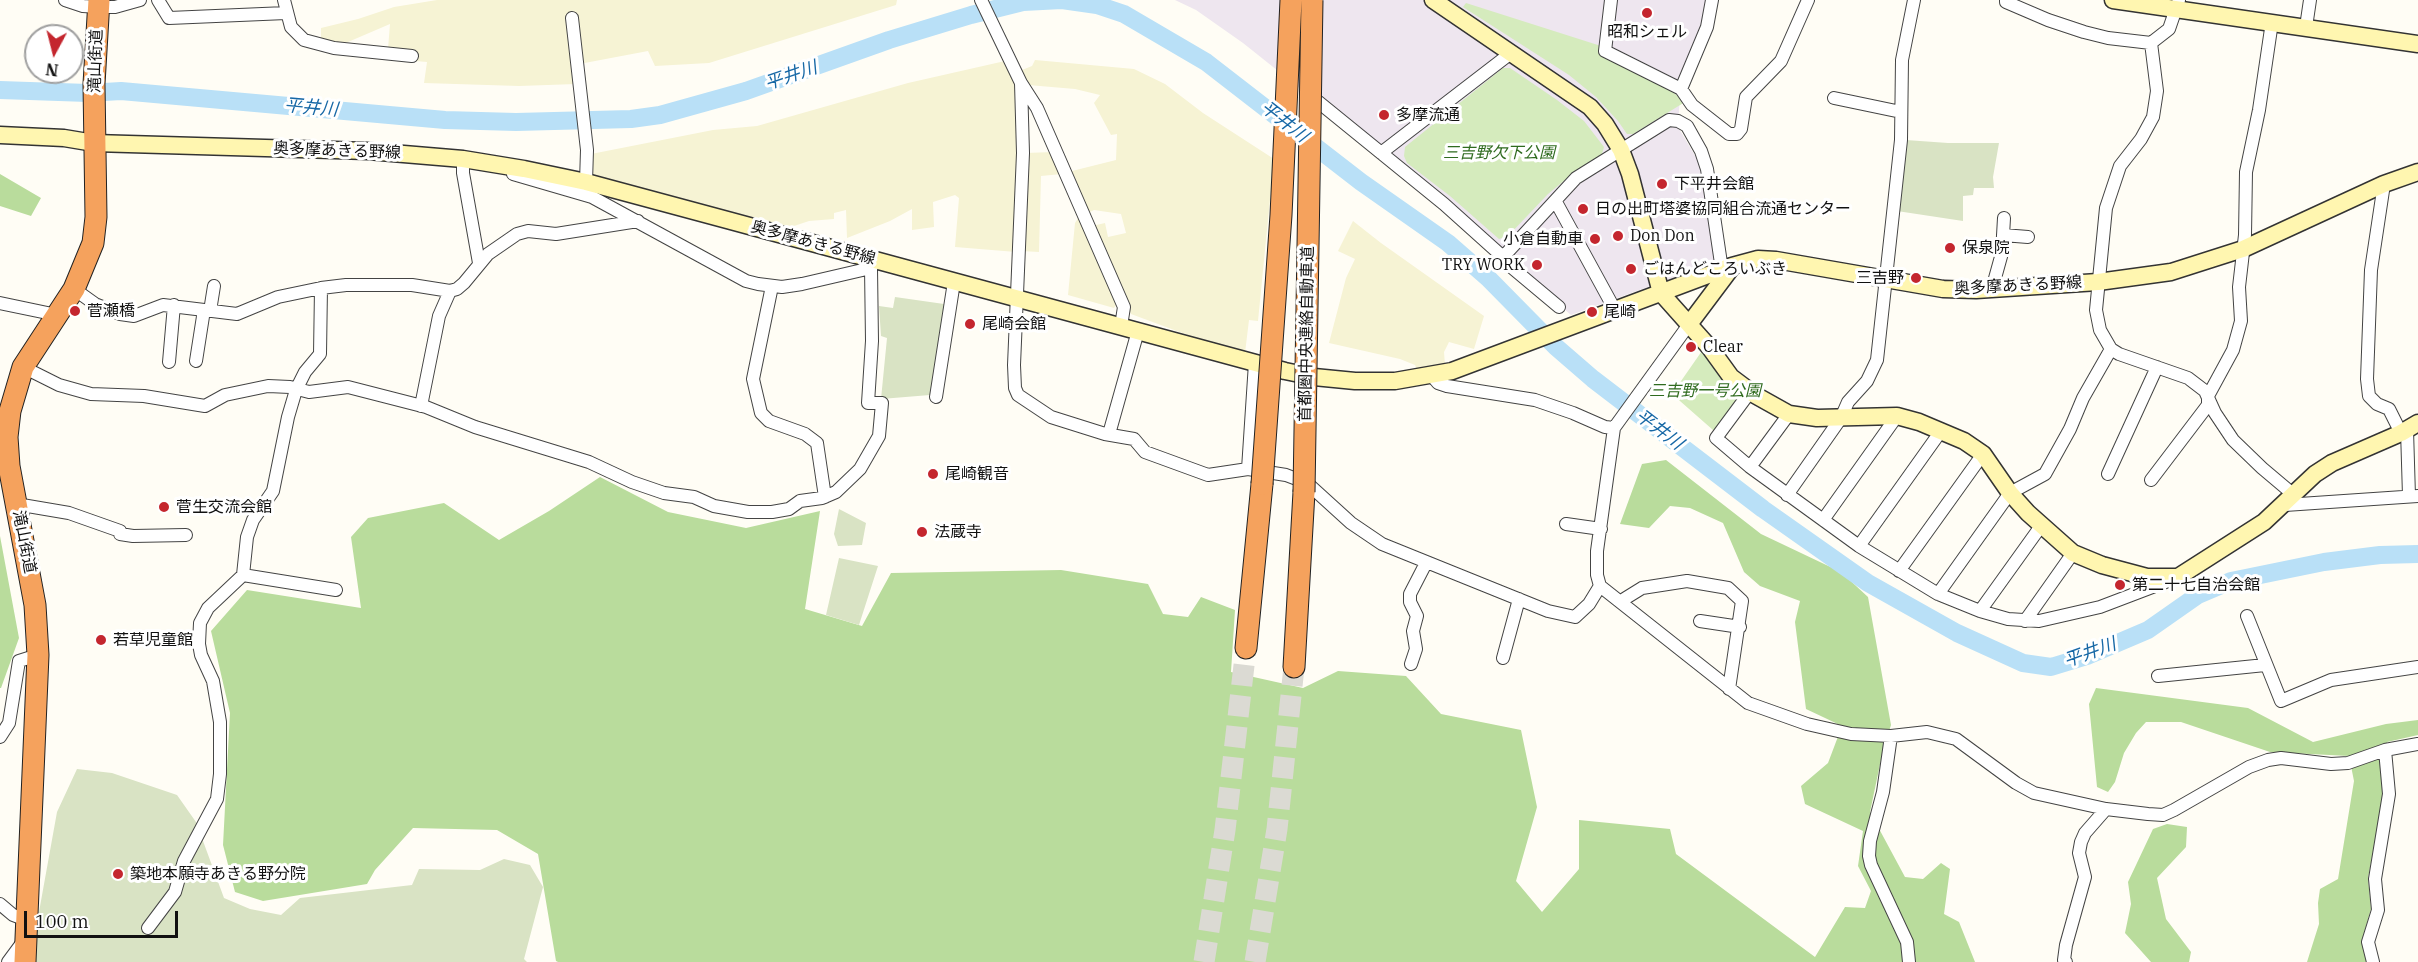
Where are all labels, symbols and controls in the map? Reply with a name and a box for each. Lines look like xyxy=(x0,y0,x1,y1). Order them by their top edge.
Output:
marker: 昭和シェル xyxy=(1640,6,1654,20)
place label: 昭和シェル xyxy=(1607,22,1687,42)
north arrow xyxy=(24,24,84,84)
street label: 滝山街道 xyxy=(85,29,107,93)
water label: 平井川 xyxy=(762,57,820,95)
text: N xyxy=(45,59,60,81)
water label: 平井川 xyxy=(283,95,339,121)
water label: 平井川 xyxy=(1256,97,1312,147)
place label: 多摩流通 xyxy=(1396,105,1460,125)
marker: 多摩流通 xyxy=(1377,108,1391,122)
street label: 奥多摩あきる野線 xyxy=(273,139,401,163)
park label: 三吉野欠下公園 xyxy=(1443,143,1555,163)
place label: 下平井会館 xyxy=(1674,174,1754,194)
marker: 下平井会館 xyxy=(1655,177,1669,191)
place label: 日の出町塔婆協同組合流通センター xyxy=(1595,199,1851,219)
marker: 日の出町塔婆協同組合流通センター xyxy=(1576,202,1590,216)
street label: 奥多摩あきる野線 xyxy=(749,217,877,269)
place label: Don Don xyxy=(1630,226,1695,246)
place label: 小倉自動車 xyxy=(1503,229,1583,249)
marker: Don Don xyxy=(1611,229,1625,243)
marker: 小倉自動車 xyxy=(1588,232,1602,246)
place label: 保泉院 xyxy=(1962,238,2010,258)
marker: 保泉院 xyxy=(1943,241,1957,255)
street label: 首都圏中央連絡自動車道 xyxy=(1296,246,1318,422)
place label: TRY WORK xyxy=(1442,255,1525,275)
marker: TRY WORK xyxy=(1530,258,1544,272)
place label: ごはんどころいぶき xyxy=(1643,259,1787,279)
marker: ごはんどころいぶき xyxy=(1624,262,1638,276)
place label: 三吉野 xyxy=(1856,268,1904,288)
marker: 三吉野 xyxy=(1909,271,1923,285)
street label: 奥多摩あきる野線 xyxy=(1954,273,2082,299)
place label: 菅瀬橋 xyxy=(87,301,135,321)
place label: 尾崎 xyxy=(1604,302,1636,322)
marker: 菅瀬橋 xyxy=(68,304,82,318)
marker: 尾崎 xyxy=(1585,305,1599,319)
place label: 尾崎会館 xyxy=(982,314,1046,334)
marker: 尾崎会館 xyxy=(963,317,977,331)
place label: Clear xyxy=(1703,337,1743,357)
marker: Clear xyxy=(1684,340,1698,354)
park label: 三吉野一号公園 xyxy=(1649,381,1761,401)
water label: 平井川 xyxy=(1631,405,1687,455)
place label: 尾崎観音 xyxy=(945,464,1009,484)
marker: 尾崎観音 xyxy=(926,467,940,481)
place label: 菅生交流会館 xyxy=(176,497,272,517)
marker: 菅生交流会館 xyxy=(157,500,171,514)
street label: 滝山街道 xyxy=(8,509,40,575)
place label: 法蔵寺 xyxy=(934,522,982,542)
marker: 法蔵寺 xyxy=(915,525,929,539)
place label: 第二十七自治会館 xyxy=(2132,575,2260,595)
marker: 第二十七自治会館 xyxy=(2113,578,2127,592)
place label: 若草児童館 xyxy=(113,630,193,650)
marker: 若草児童館 xyxy=(94,633,108,647)
water label: 平井川 xyxy=(2061,634,2119,672)
place label: 築地本願寺あきる野分院 xyxy=(130,864,306,884)
marker: 築地本願寺あきる野分院 xyxy=(111,867,125,881)
scale bar xyxy=(27,899,182,937)
text: 100 m xyxy=(35,910,89,933)

